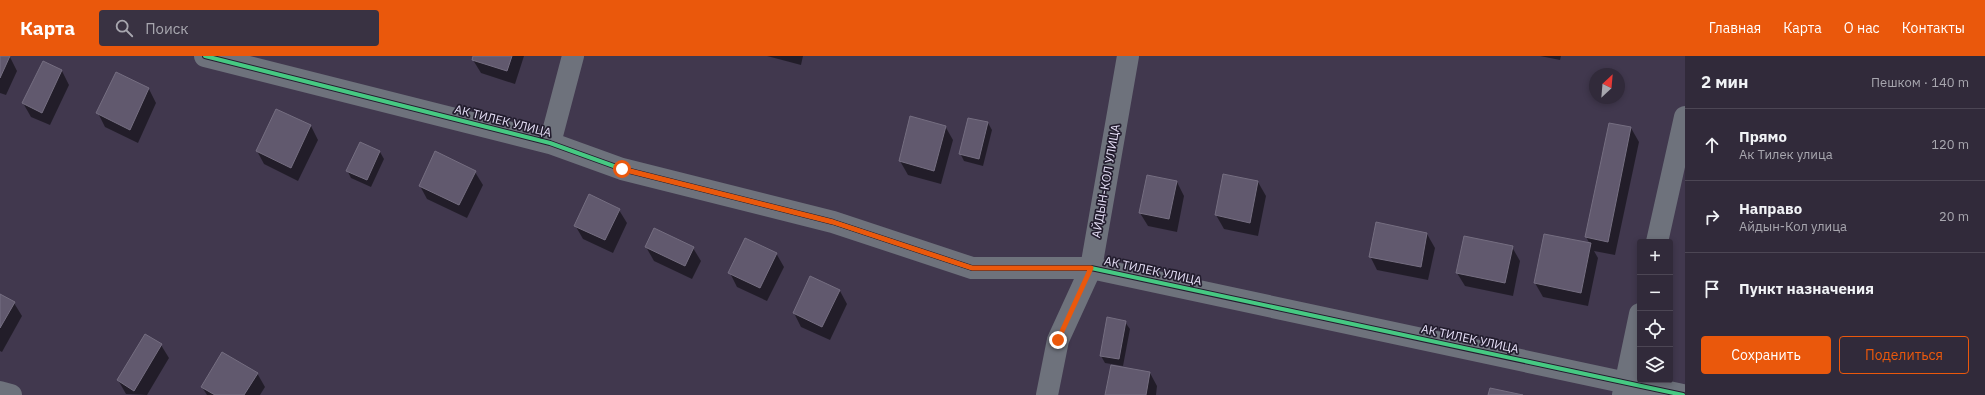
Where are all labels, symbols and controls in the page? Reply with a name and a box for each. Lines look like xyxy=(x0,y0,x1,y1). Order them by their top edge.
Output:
search box xyxy=(99,10,379,46)
text: Карта xyxy=(20,16,75,40)
icon: search xyxy=(113,17,135,39)
text: Поиск xyxy=(145,19,189,38)
text: Главная xyxy=(1709,19,1761,37)
text: Карта xyxy=(1783,19,1822,37)
text: О нас xyxy=(1844,19,1880,37)
text: Контакты xyxy=(1902,19,1965,37)
north arrow xyxy=(1589,68,1625,104)
text: 2 мин xyxy=(1701,71,1748,93)
text: Пешком · 140 m xyxy=(1871,74,1969,91)
street label: АК ТИЛЕК УЛИЦА xyxy=(453,101,553,140)
street label: АЙДЫН-КОЛ УЛИЦА xyxy=(1088,123,1123,239)
text: Прямо xyxy=(1739,127,1787,146)
icon: ahead xyxy=(1701,134,1723,156)
text: 120 m xyxy=(1931,136,1969,153)
text: Ак Тилек улица xyxy=(1739,146,1833,163)
route start xyxy=(613,160,631,178)
text: Направо xyxy=(1739,199,1802,218)
icon: right xyxy=(1701,206,1723,228)
text: 20 m xyxy=(1939,208,1969,225)
text: Айдын-Кол улица xyxy=(1739,218,1847,235)
map controls xyxy=(1637,239,1673,383)
button: + xyxy=(1637,239,1673,275)
street label: АК ТИЛЕК УЛИЦА xyxy=(1103,253,1204,288)
button: − xyxy=(1637,275,1673,311)
icon: arrive xyxy=(1701,278,1723,300)
text: Пункт назначения xyxy=(1739,279,1874,298)
button: locate xyxy=(1637,311,1673,347)
street label: АК ТИЛЕК УЛИЦА xyxy=(1420,321,1521,356)
route end xyxy=(1049,331,1067,349)
button: Сохранить xyxy=(1701,336,1831,374)
button: Поделиться xyxy=(1839,336,1969,374)
button: layers xyxy=(1637,347,1673,383)

